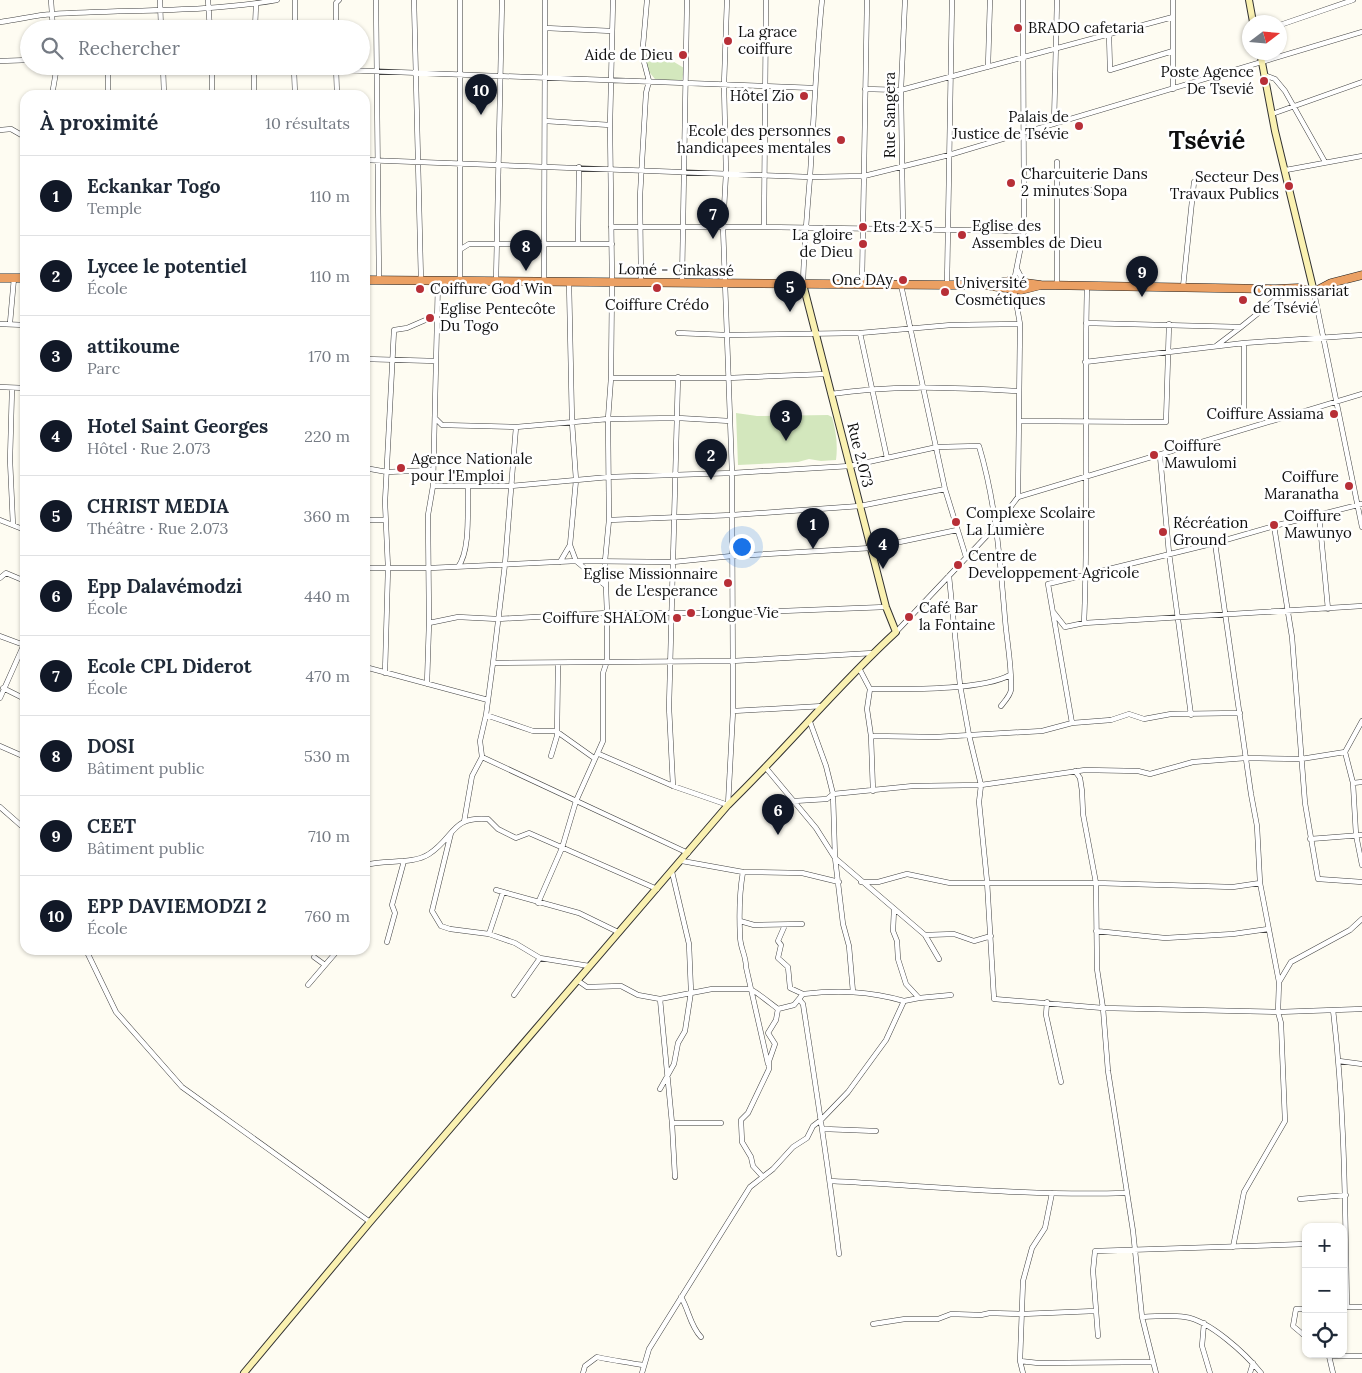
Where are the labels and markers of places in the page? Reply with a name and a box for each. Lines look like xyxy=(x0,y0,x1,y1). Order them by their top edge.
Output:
place label: BRADO cafetaria xyxy=(1028,18,1145,37)
place label: La grace coiffure xyxy=(738,22,797,58)
marker: BRADO cafetaria xyxy=(1012,22,1024,34)
marker: La grace coiffure xyxy=(722,35,734,47)
place label: Aide de Dieu xyxy=(584,45,673,64)
marker: Aide de Dieu xyxy=(677,49,689,61)
place label: Poste Agence De Tsevié xyxy=(1161,62,1254,98)
pin: 10 xyxy=(465,74,497,115)
marker: Poste Agence De Tsevié xyxy=(1258,75,1270,87)
place label: Hôtel Zio xyxy=(730,86,794,105)
marker: Hôtel Zio xyxy=(798,90,810,102)
place label: Palais de Justice de Tsévie xyxy=(951,107,1069,143)
marker: Palais de Justice de Tsévie xyxy=(1073,120,1085,132)
place label: Ecole des personnes handicapees mentales xyxy=(677,121,831,157)
marker: Ecole des personnes handicapees mentales xyxy=(835,134,847,146)
place label: Charcuiterie Dans 2 minutes Sopa xyxy=(1021,164,1148,200)
place label: Secteur Des Travaux Publics xyxy=(1170,167,1279,203)
marker: Charcuiterie Dans 2 minutes Sopa xyxy=(1005,177,1017,189)
marker: Secteur Des Travaux Publics xyxy=(1283,180,1295,192)
pin: 7 xyxy=(697,198,729,239)
place label: Eglise des Assembles de Dieu xyxy=(971,216,1102,252)
place label: Ets 2 X 5 xyxy=(873,217,933,236)
marker: Ets 2 X 5 xyxy=(857,221,869,233)
place label: La gloire de Dieu xyxy=(792,225,853,261)
marker: Eglise des Assembles de Dieu xyxy=(956,229,968,241)
pin: 8 xyxy=(510,230,542,271)
marker: La gloire de Dieu xyxy=(857,238,869,250)
pin: 9 xyxy=(1126,256,1158,297)
place label: One DAy xyxy=(832,270,893,289)
pin: 5 xyxy=(774,271,806,312)
place label: Université Cosmétiques xyxy=(955,273,1045,309)
marker: One DAy xyxy=(897,274,909,286)
place label: Coiffure God Win xyxy=(430,279,552,298)
place label: Commissariat de Tsévié xyxy=(1253,281,1349,317)
marker: Coiffure Crédo xyxy=(651,282,663,294)
marker: Coiffure God Win xyxy=(414,283,426,295)
marker: Université Cosmétiques xyxy=(939,286,951,298)
marker: Commissariat de Tsévié xyxy=(1237,294,1249,306)
place label: Coiffure Crédo xyxy=(605,295,709,314)
place label: Eglise Pentecôte Du Togo xyxy=(440,299,556,335)
marker: Eglise Pentecôte Du Togo xyxy=(424,312,436,324)
pin: 3 xyxy=(770,400,802,441)
place label: Coiffure Assiama xyxy=(1206,404,1324,423)
marker: Coiffure Assiama xyxy=(1328,408,1340,420)
place label: Coiffure Mawulomi xyxy=(1164,436,1237,472)
pin: 2 xyxy=(695,439,727,480)
place label: Agence Nationale pour l'Emploi xyxy=(410,449,533,485)
marker: Coiffure Mawulomi xyxy=(1148,449,1160,461)
marker: Agence Nationale pour l'Emploi xyxy=(395,462,407,474)
place label: Coiffure Maranatha xyxy=(1264,467,1339,503)
marker: Coiffure Maranatha xyxy=(1343,480,1355,492)
place label: Complexe Scolaire La Lumière xyxy=(966,503,1095,539)
place label: Coiffure Mawunyo xyxy=(1284,506,1352,542)
pin: 1 xyxy=(797,508,829,549)
place label: Récréation Ground xyxy=(1173,513,1248,549)
marker: Complexe Scolaire La Lumière xyxy=(950,516,962,528)
marker: Coiffure Mawunyo xyxy=(1268,519,1280,531)
marker: Récréation Ground xyxy=(1157,526,1169,538)
pin: 4 xyxy=(867,528,899,569)
place label: Centre de Developpement Agricole xyxy=(968,546,1139,582)
marker: Centre de Developpement Agricole xyxy=(952,559,964,571)
place label: Eglise Missionnaire de L'esperance xyxy=(583,564,718,600)
marker: Eglise Missionnaire de L'esperance xyxy=(722,577,734,589)
place label: Café Bar la Fontaine xyxy=(919,598,996,634)
place label: Longue Vie xyxy=(701,603,779,622)
marker: Longue Vie xyxy=(685,607,697,619)
place label: Coiffure SHALOM xyxy=(542,608,667,627)
marker: Café Bar la Fontaine xyxy=(903,611,915,623)
marker: Coiffure SHALOM xyxy=(671,612,683,624)
pin: 6 xyxy=(762,794,794,835)

